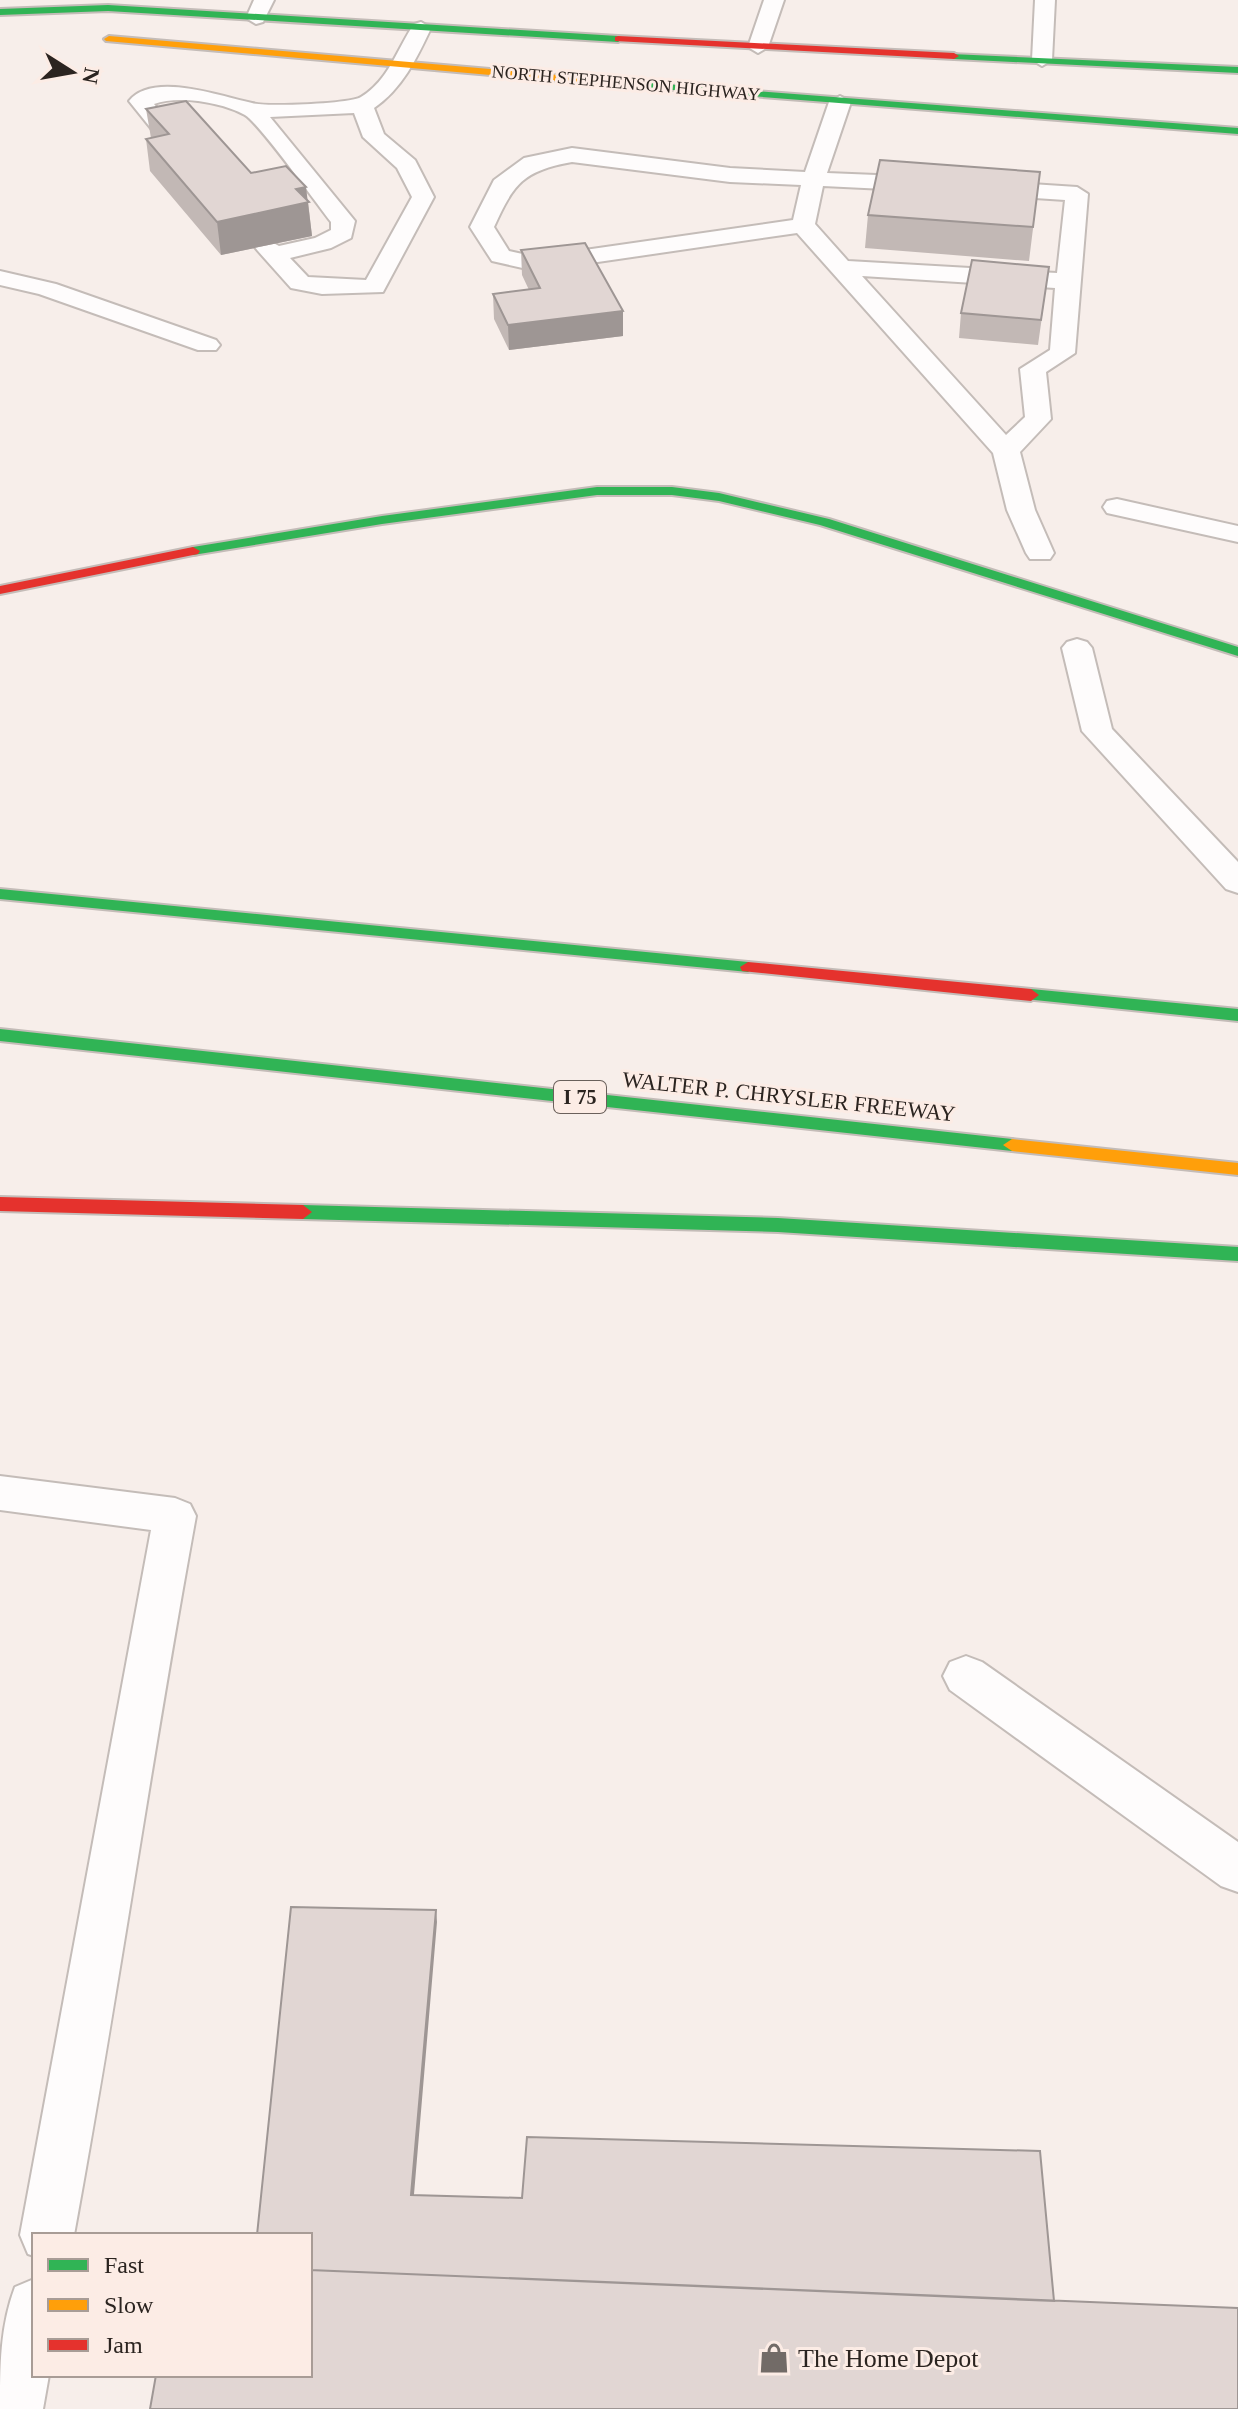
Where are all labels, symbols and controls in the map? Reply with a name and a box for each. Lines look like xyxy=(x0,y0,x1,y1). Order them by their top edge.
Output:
north arrow xyxy=(32,32,112,112)
street label: NORTH STEPHENSON HIGHWAY xyxy=(491,61,761,105)
text: N xyxy=(77,66,105,86)
street label: WALTER P. CHRYSLER FREEWAY xyxy=(621,1067,957,1126)
road number: I 75 xyxy=(554,1081,606,1113)
legend xyxy=(32,2233,312,2377)
text: Fast xyxy=(104,2252,144,2278)
text: Slow xyxy=(104,2292,154,2318)
text: Jam xyxy=(104,2332,143,2358)
shop icon: The Home Depot xyxy=(757,2341,791,2375)
place label: The Home Depot xyxy=(798,2344,979,2373)

